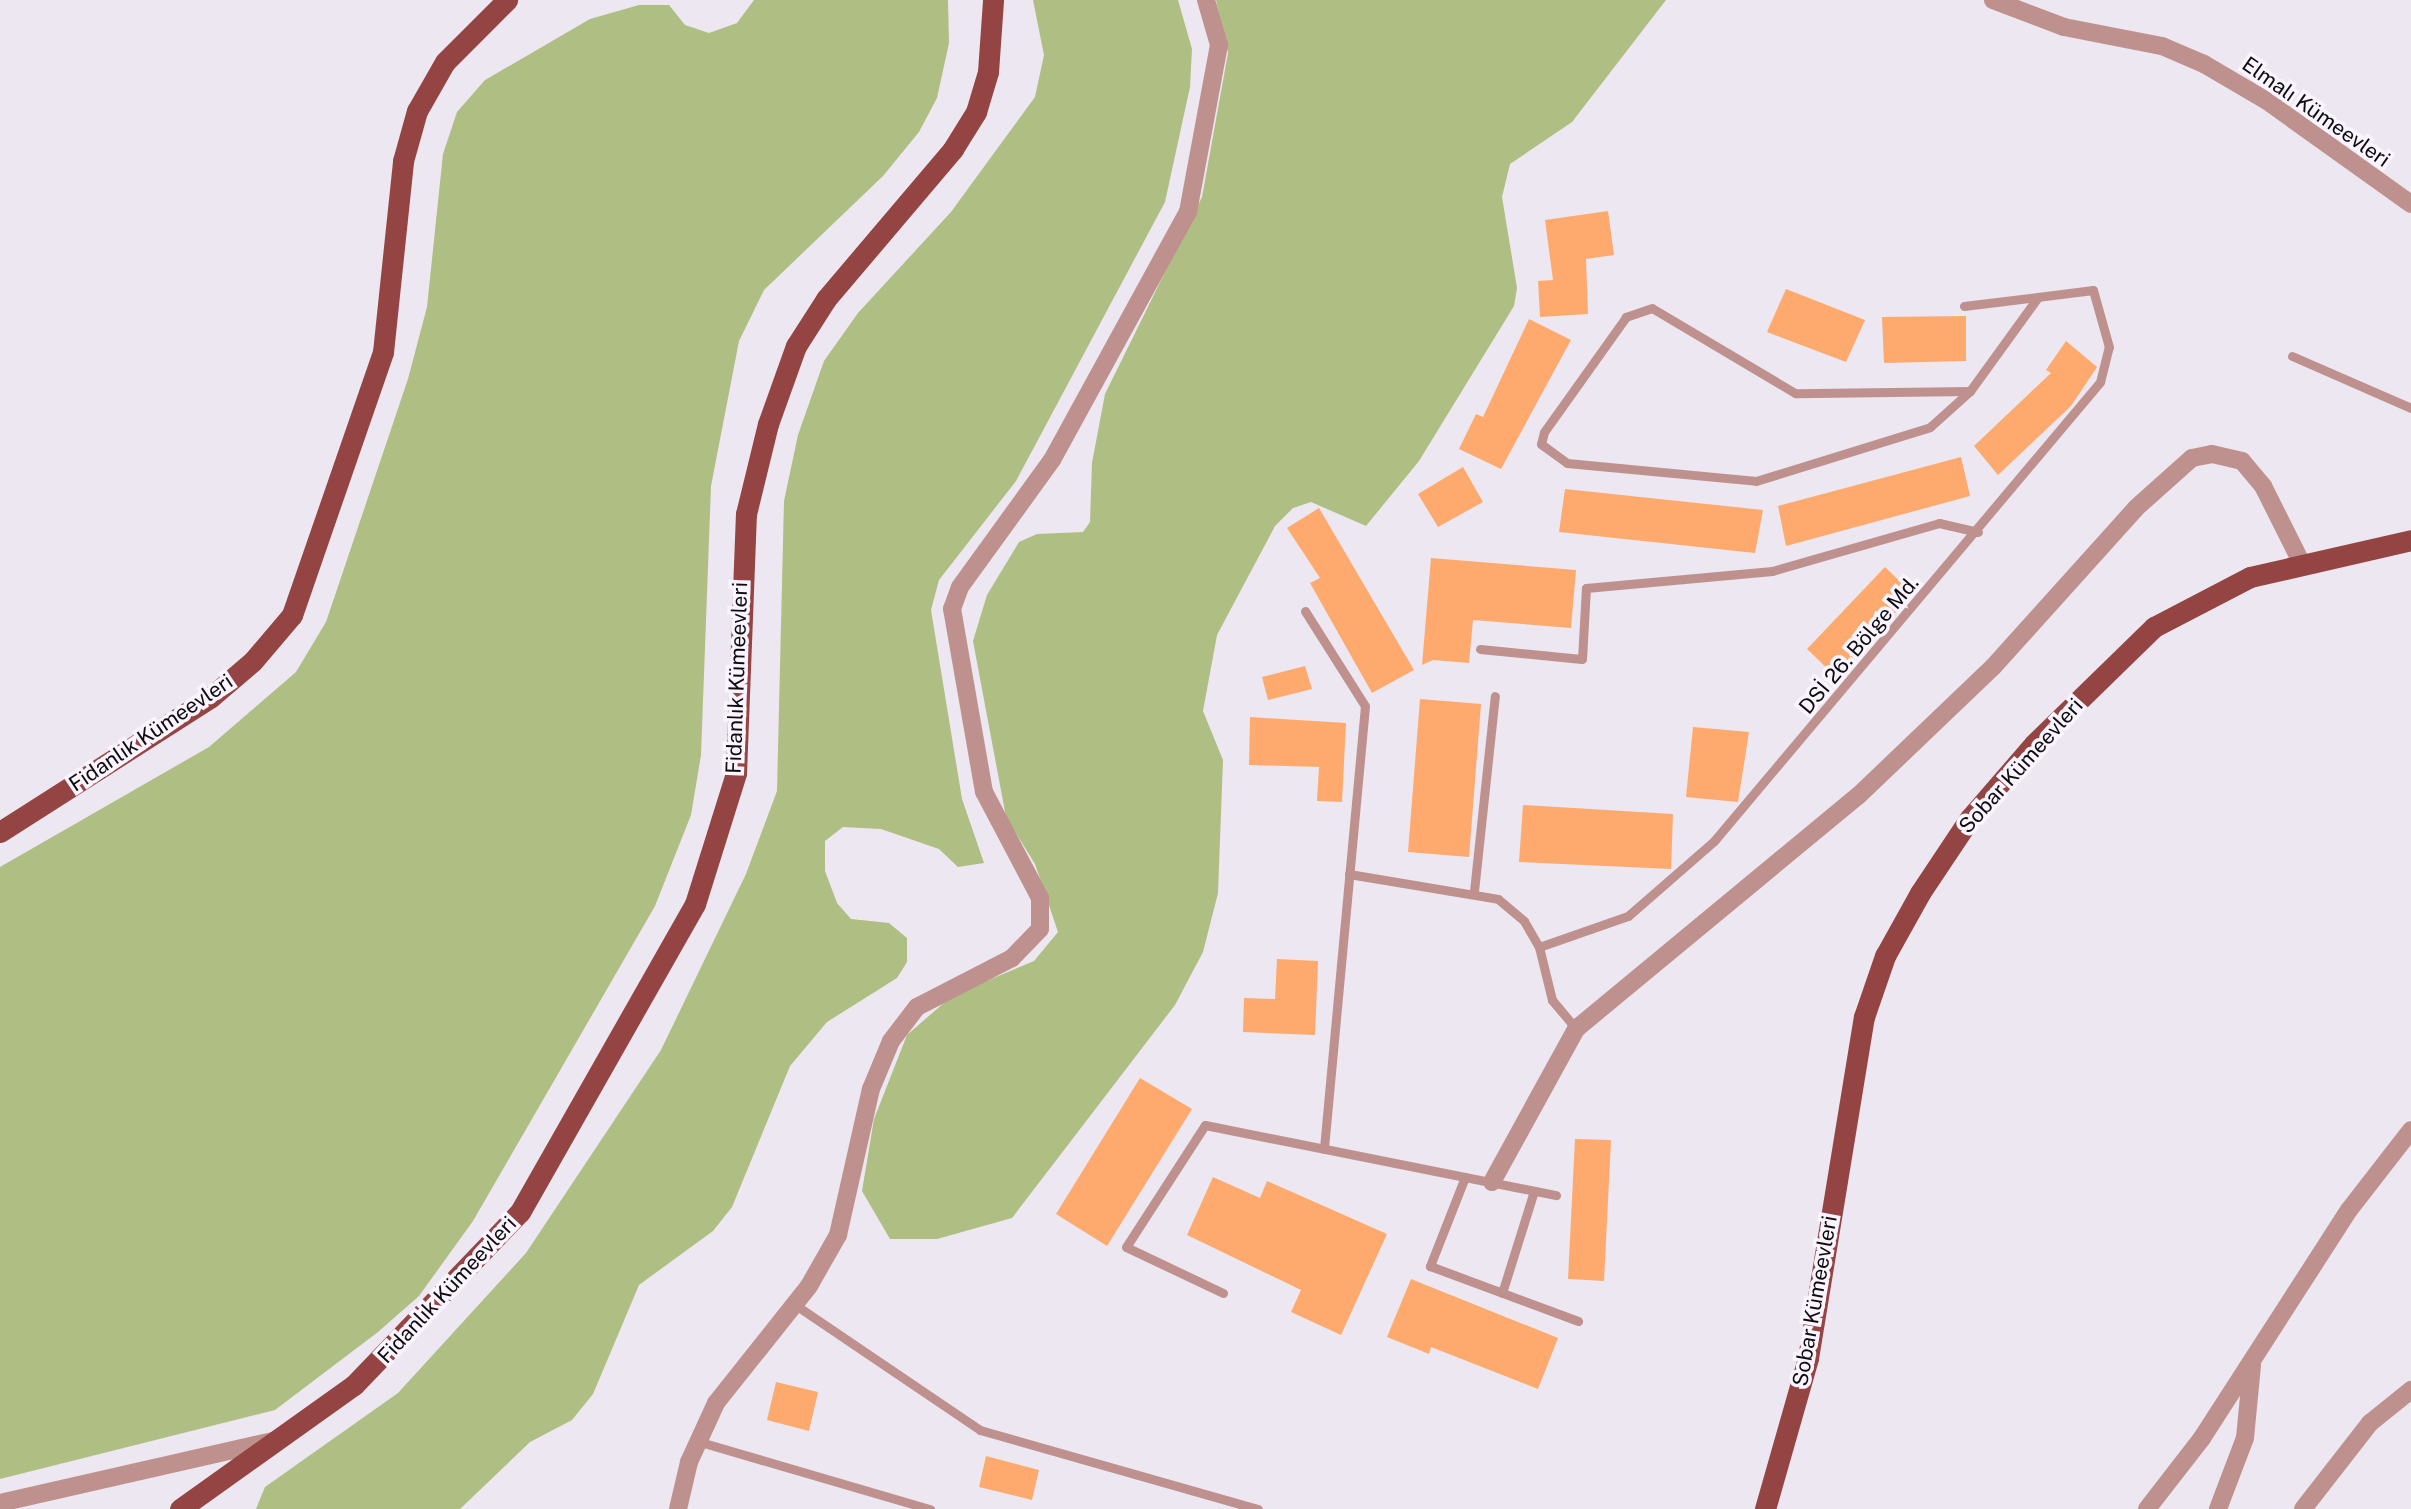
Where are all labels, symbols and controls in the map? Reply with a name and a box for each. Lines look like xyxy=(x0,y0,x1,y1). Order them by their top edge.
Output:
street label: Elmalı Kümeevleri xyxy=(2237,52,2395,172)
street label: DSİ 26. Bölge Md. xyxy=(1794,571,1924,719)
street label: Fidanlık Kümeevleri xyxy=(721,582,753,774)
street label: Fidanlık Kümeevleri xyxy=(64,669,238,797)
street label: Sobar Kümeevleri xyxy=(1954,693,2088,839)
street label: Fidanlık Kümeevleri xyxy=(372,1211,522,1369)
street label: Sobar Kümeevleri xyxy=(1788,1214,1842,1388)

